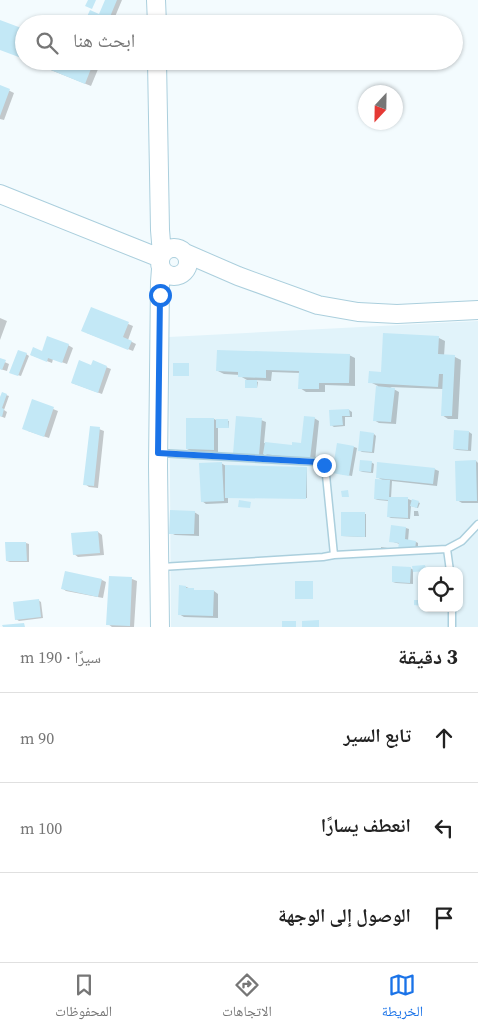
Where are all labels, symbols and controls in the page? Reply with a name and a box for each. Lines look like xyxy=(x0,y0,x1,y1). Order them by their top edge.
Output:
search box xyxy=(15,15,463,70)
text: ابحث هنا xyxy=(73,27,135,53)
icon: search xyxy=(33,29,61,57)
north arrow xyxy=(358,85,403,130)
route start xyxy=(149,284,172,307)
route end xyxy=(313,454,336,477)
map controls xyxy=(418,567,463,612)
button: locate xyxy=(418,567,463,612)
text: 3 دقيقة xyxy=(398,642,458,671)
text: سيرًا · 190 m xyxy=(20,646,101,668)
text: تابع السير xyxy=(344,722,411,748)
icon: ahead xyxy=(430,724,458,752)
text: 90 m xyxy=(20,727,54,749)
text: انعطف يسارًا xyxy=(321,812,411,838)
icon: left xyxy=(430,814,458,842)
text: 100 m xyxy=(20,817,62,839)
text: الوصول إلى الوجهة xyxy=(278,902,411,928)
icon: arrive xyxy=(430,904,458,932)
tab: المحفوظات xyxy=(55,971,112,1025)
tab: الاتجاهات xyxy=(222,971,272,1025)
tab: الخريطة xyxy=(382,971,423,1025)

